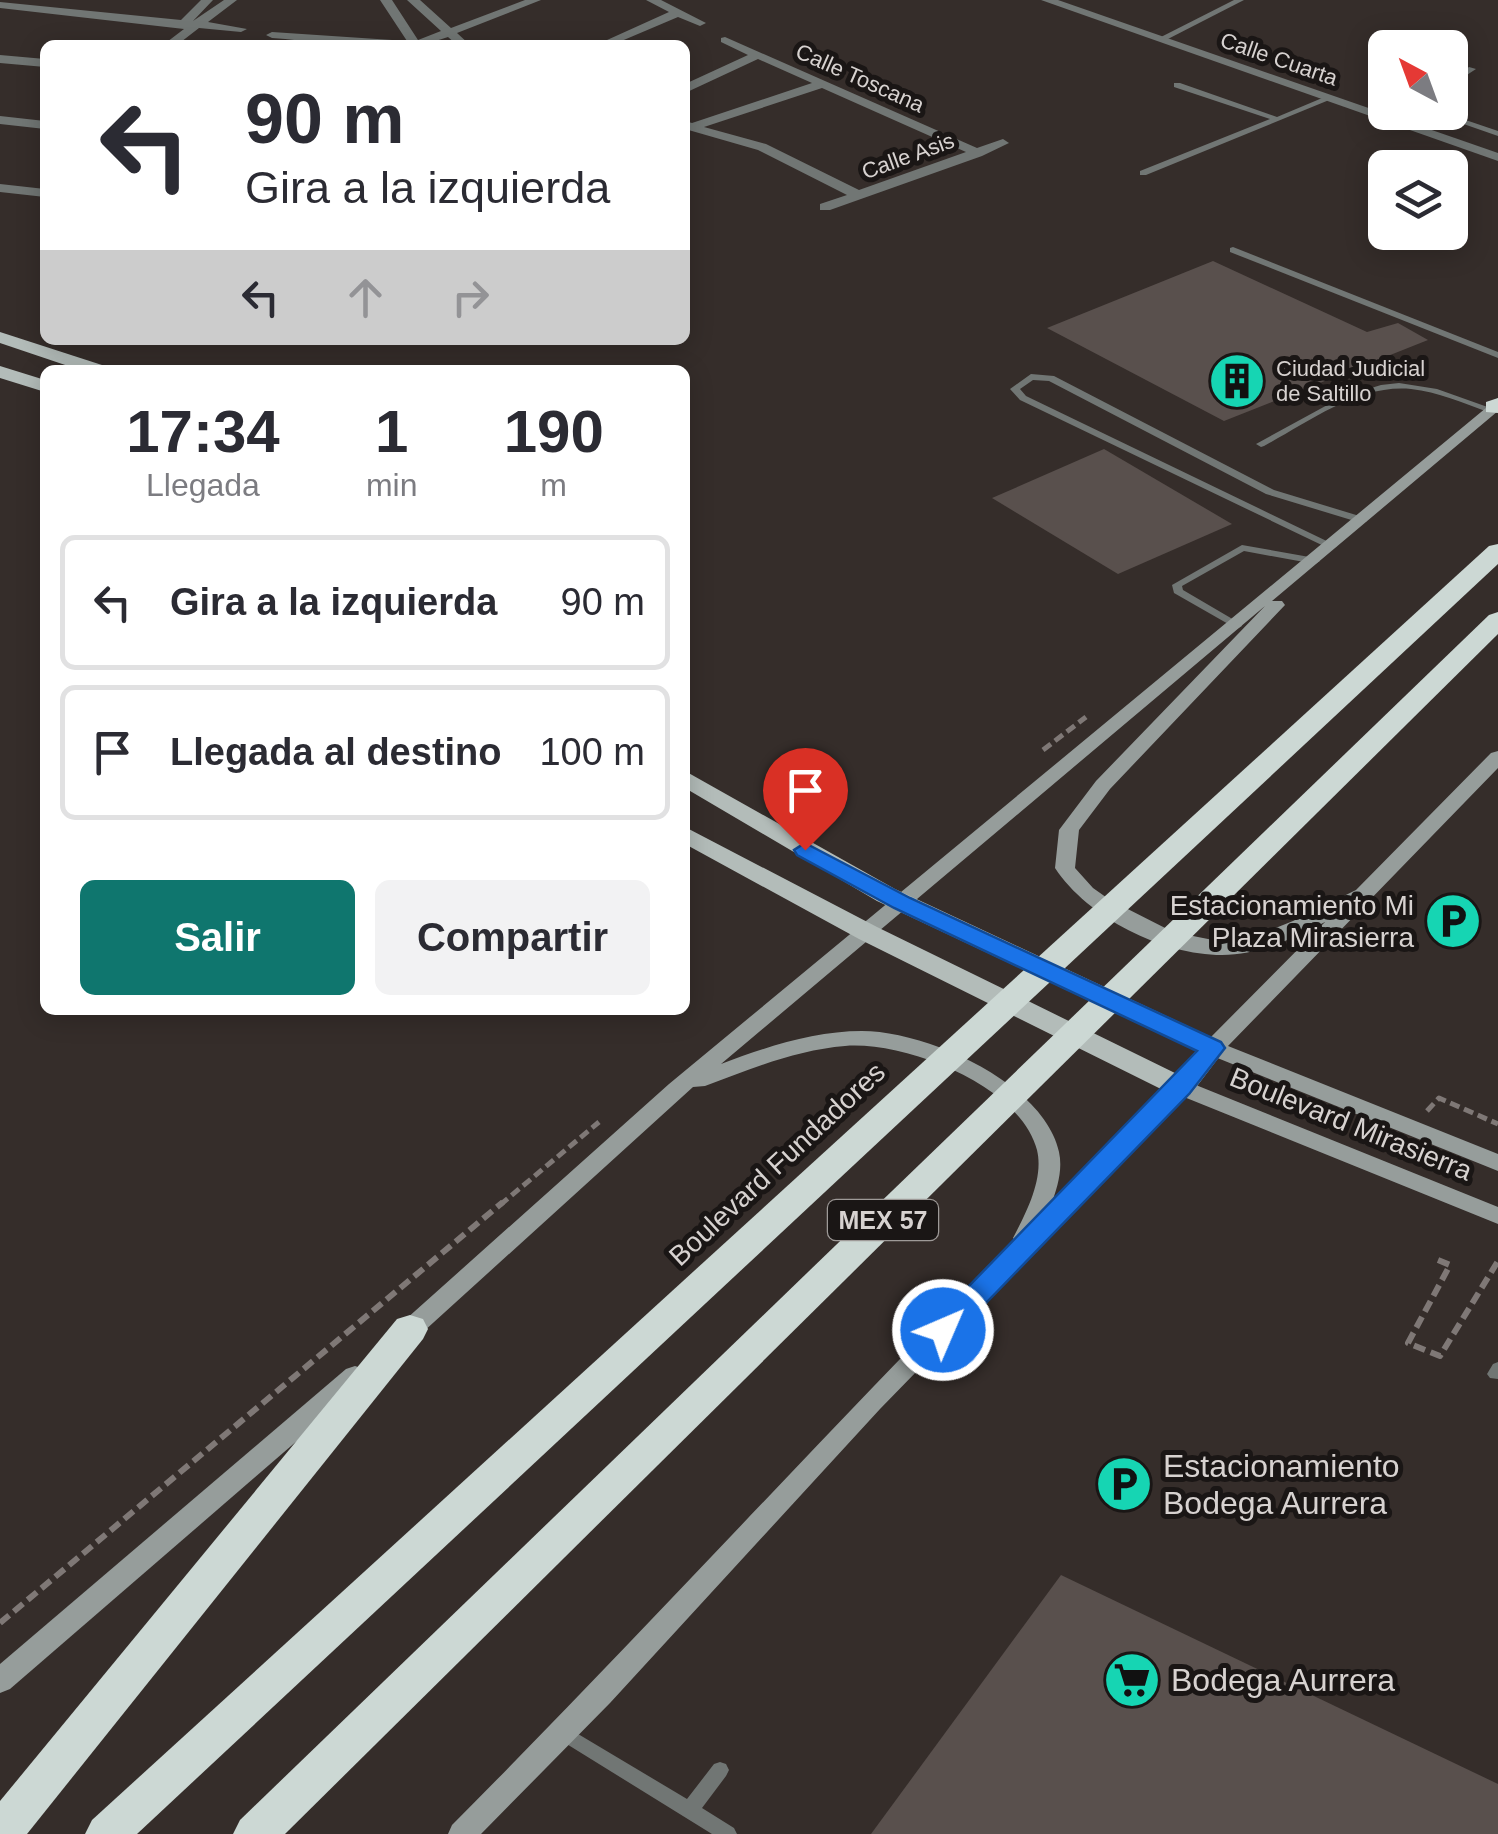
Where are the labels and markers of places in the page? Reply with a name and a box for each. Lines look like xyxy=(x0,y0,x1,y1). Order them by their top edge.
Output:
building icon: Ciudad Judicial de Saltillo xyxy=(1207,351,1267,411)
place label: Ciudad Judicial de Saltillo xyxy=(1276,356,1425,406)
pin xyxy=(763,748,848,851)
place label: Estacionamiento Mi Plaza Mirasierra xyxy=(1170,890,1414,953)
parking icon: Estacionamiento Mi Plaza Mirasierra xyxy=(1423,891,1483,951)
place label: Estacionamiento Bodega Aurrera xyxy=(1163,1448,1400,1521)
parking icon: Estacionamiento Bodega Aurrera xyxy=(1094,1454,1154,1514)
supermarket icon: Bodega Aurrera xyxy=(1102,1650,1162,1710)
place label: Bodega Aurrera xyxy=(1171,1662,1395,1698)

